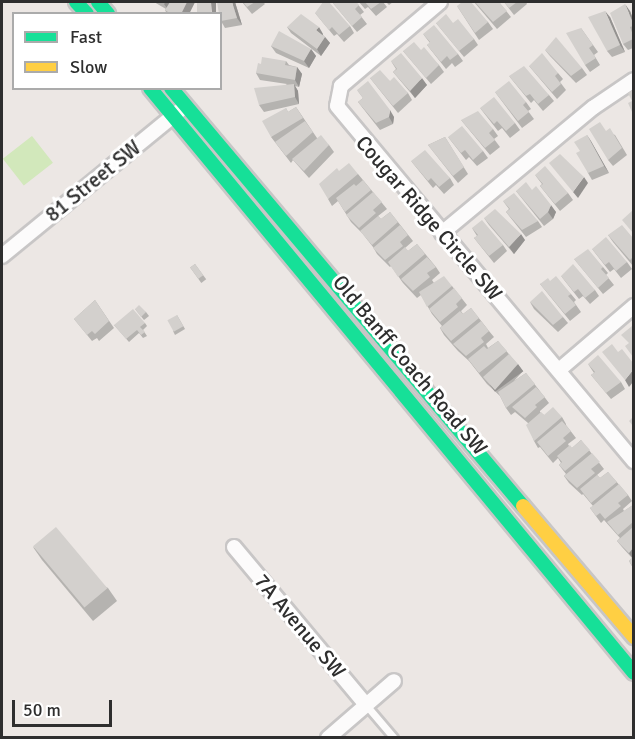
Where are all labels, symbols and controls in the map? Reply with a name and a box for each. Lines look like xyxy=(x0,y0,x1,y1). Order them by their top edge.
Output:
legend xyxy=(12,12,222,90)
text: Fast xyxy=(70,26,102,48)
text: Slow xyxy=(70,56,107,78)
street label: Cougar Ridge Circle SW xyxy=(350,130,508,306)
street label: 81 Street SW xyxy=(40,135,146,227)
street label: Old Banff Coach Road SW xyxy=(327,270,493,460)
street label: 7A Avenue SW xyxy=(249,569,351,683)
scale bar xyxy=(15,688,116,726)
text: 50 m xyxy=(23,699,61,721)

